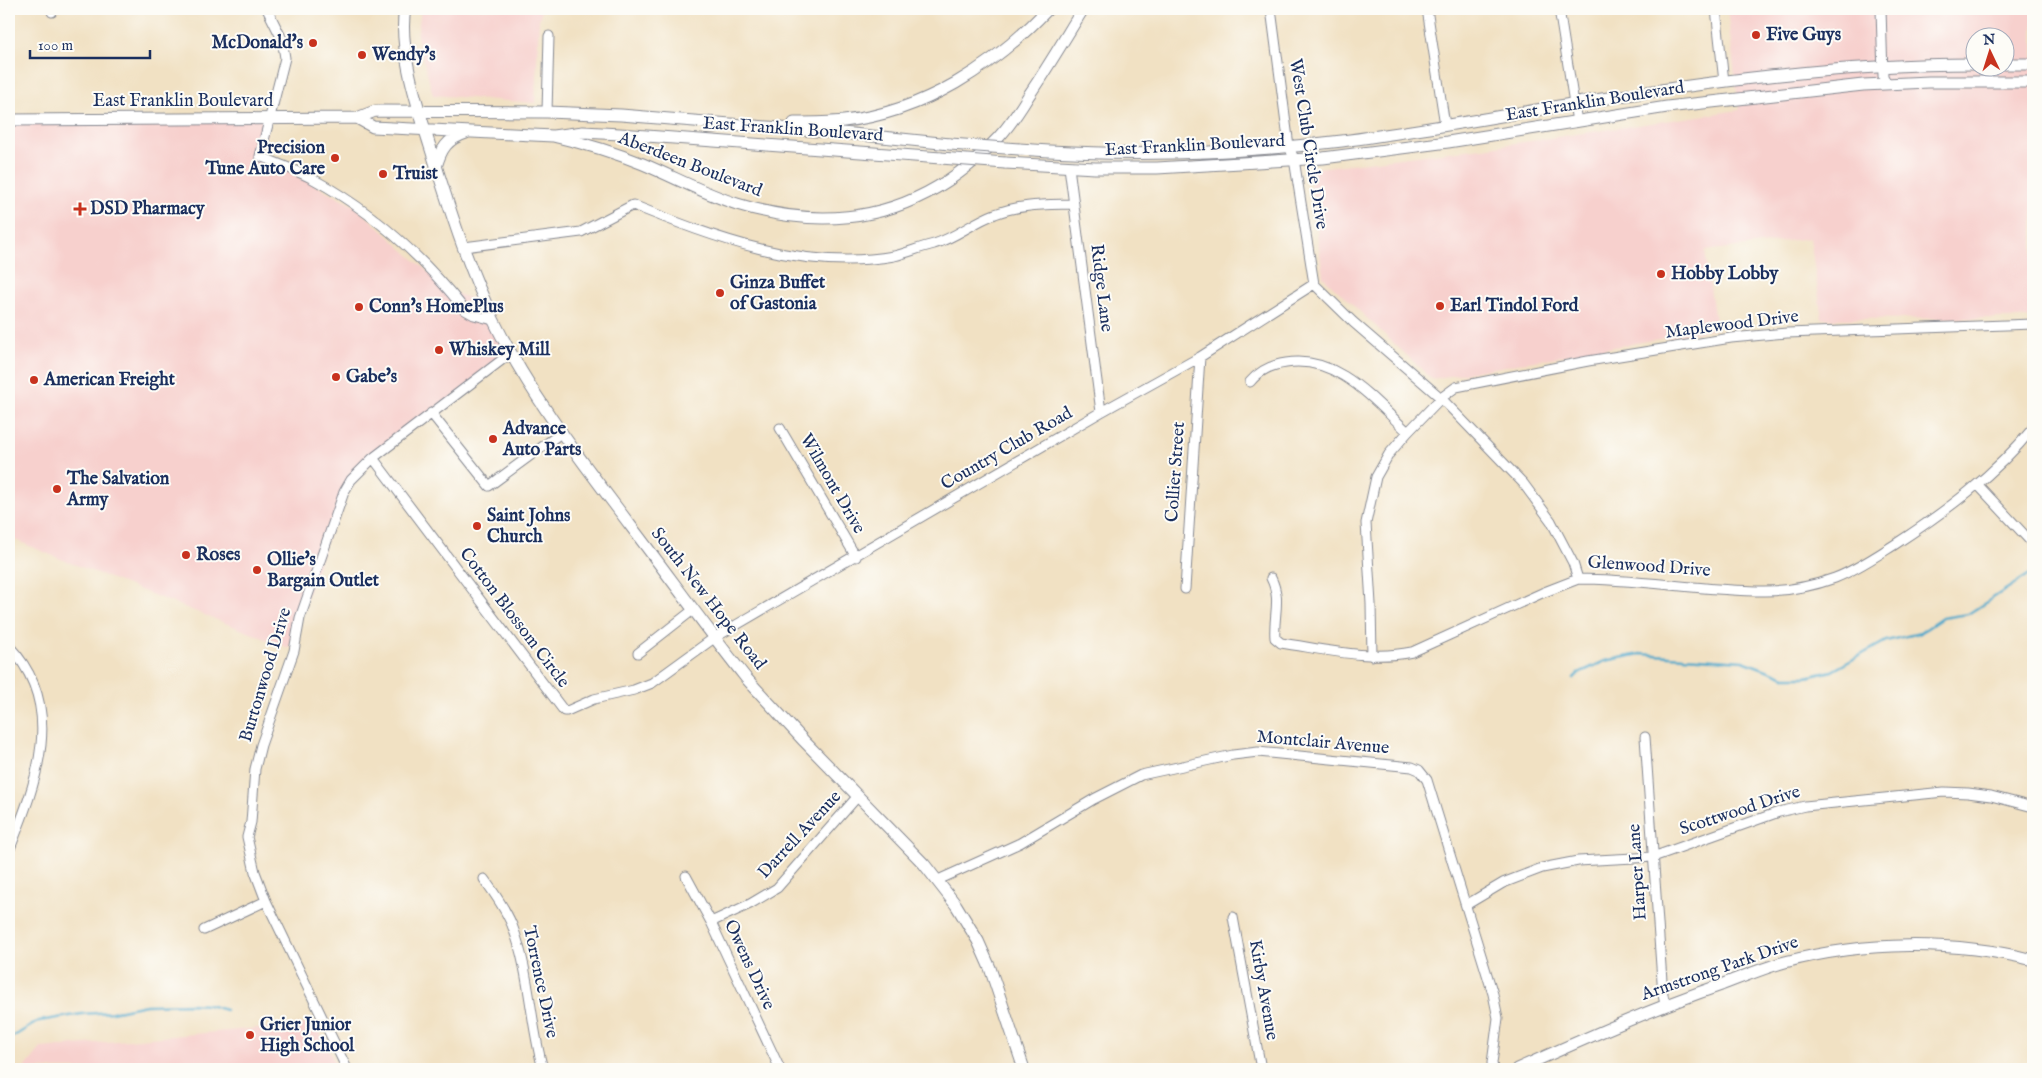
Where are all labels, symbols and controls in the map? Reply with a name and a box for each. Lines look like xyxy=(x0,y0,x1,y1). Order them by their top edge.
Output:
place label: Five Guys xyxy=(1766,24,1842,47)
scale bar xyxy=(30,28,150,60)
north arrow xyxy=(1964,28,2014,78)
marker: Five Guys xyxy=(1750,29,1762,41)
text: N xyxy=(1981,31,1996,49)
place label: McDonald's xyxy=(211,32,304,55)
text: 100 m xyxy=(38,36,74,55)
marker: McDonald's xyxy=(307,37,319,49)
place label: Wendy's xyxy=(371,44,436,67)
marker: Wendy's xyxy=(356,49,368,61)
street label: West Club Circle Drive xyxy=(1283,57,1333,231)
street label: East Franklin Boulevard xyxy=(1504,76,1686,127)
street label: East Franklin Boulevard xyxy=(93,90,274,113)
street label: East Franklin Boulevard xyxy=(702,112,884,148)
street label: Aberdeen Boulevard xyxy=(614,127,766,203)
street label: East Franklin Boulevard xyxy=(1104,130,1286,162)
place label: Precision Tune Auto Care xyxy=(205,137,326,181)
marker: Precision Tune Auto Care xyxy=(329,152,341,164)
place label: Truist xyxy=(392,163,439,186)
marker: Truist xyxy=(377,168,389,180)
place label: DSD Pharmacy xyxy=(90,198,206,221)
marker: DSD Pharmacy xyxy=(74,203,86,215)
street label: Ridge Lane xyxy=(1084,243,1118,333)
place label: Hobby Lobby xyxy=(1671,263,1779,286)
marker: Hobby Lobby xyxy=(1655,268,1667,280)
place label: Ginza Buffet of Gastonia xyxy=(730,272,826,316)
marker: Ginza Buffet of Gastonia xyxy=(714,287,726,299)
place label: Earl Tindol Ford xyxy=(1450,295,1579,318)
place label: Conn's HomePlus xyxy=(369,296,504,319)
marker: Earl Tindol Ford xyxy=(1434,300,1446,312)
marker: Conn's HomePlus xyxy=(353,301,365,313)
street label: Maplewood Drive xyxy=(1664,305,1800,345)
place label: Whiskey Mill xyxy=(448,339,551,362)
marker: Whiskey Mill xyxy=(433,344,445,356)
place label: Gabe's xyxy=(346,366,398,389)
place label: American Freight xyxy=(43,369,176,392)
marker: Gabe's xyxy=(330,371,342,383)
marker: American Freight xyxy=(28,374,40,386)
street label: Country Club Road xyxy=(937,402,1077,496)
place label: Advance Auto Parts xyxy=(502,418,582,462)
street label: Collier Street xyxy=(1161,421,1191,523)
street label: Wilmont Drive xyxy=(794,430,870,538)
marker: Advance Auto Parts xyxy=(487,433,499,445)
place label: The Salvation Army xyxy=(66,468,170,512)
marker: The Salvation Army xyxy=(51,483,63,495)
place label: Saint Johns Church xyxy=(487,505,571,549)
marker: Saint Johns Church xyxy=(471,520,483,532)
street label: South New Hope Road xyxy=(645,523,771,675)
street label: Cotton Blossom Circle xyxy=(454,543,574,693)
place label: Roses xyxy=(196,544,241,567)
marker: Roses xyxy=(180,549,192,561)
place label: Ollie's Bargain Outlet xyxy=(267,549,380,593)
street label: Glenwood Drive xyxy=(1587,551,1711,583)
marker: Ollie's Bargain Outlet xyxy=(251,564,263,576)
street label: Burtonwood Drive xyxy=(235,605,297,745)
street label: Montclair Avenue xyxy=(1256,726,1390,760)
street label: Scottwood Drive xyxy=(1677,781,1803,841)
street label: Darrell Avenue xyxy=(753,786,847,884)
street label: Harper Lane xyxy=(1623,823,1653,921)
street label: Owens Drive xyxy=(718,916,780,1014)
street label: Torrence Drive xyxy=(517,924,563,1040)
street label: Armstrong Park Drive xyxy=(1637,931,1802,1007)
street label: Kirby Avenue xyxy=(1243,938,1283,1042)
place label: Grier Junior High School xyxy=(260,1014,355,1058)
marker: Grier Junior High School xyxy=(244,1029,256,1041)

